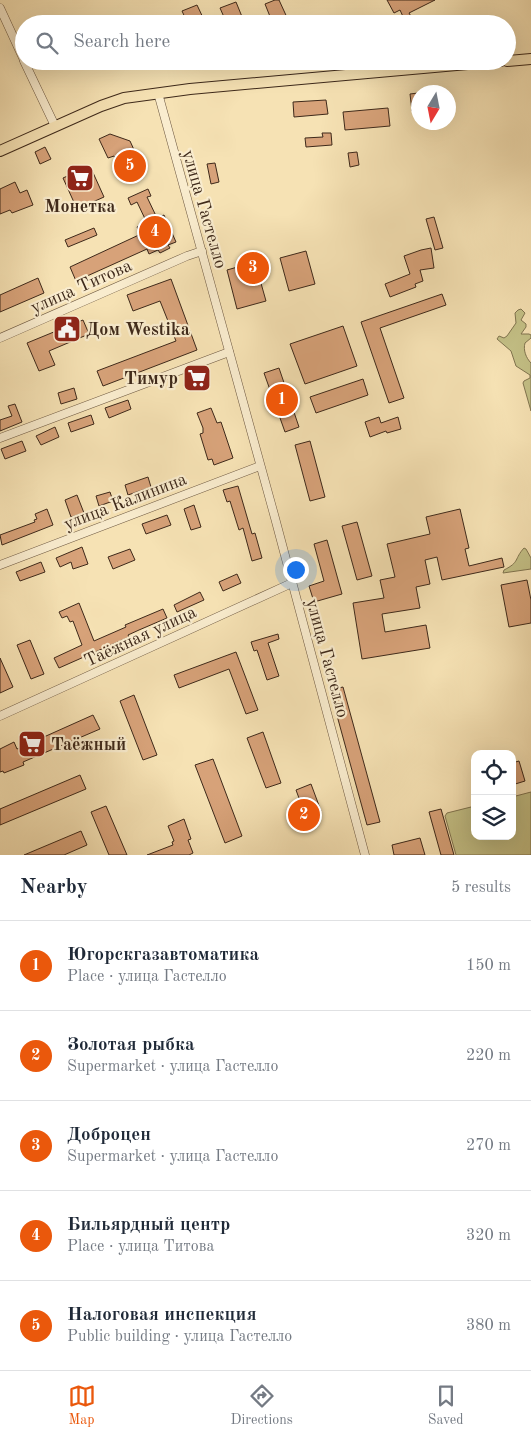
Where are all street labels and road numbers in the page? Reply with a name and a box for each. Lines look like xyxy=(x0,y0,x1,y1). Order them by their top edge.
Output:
street label: улица Гастелло xyxy=(179,148,230,271)
street label: улица Титова xyxy=(28,257,135,317)
street label: улица Калинина xyxy=(61,470,189,534)
street label: улица Гастелло xyxy=(303,597,352,720)
street label: Таёжная улица xyxy=(82,603,199,671)

